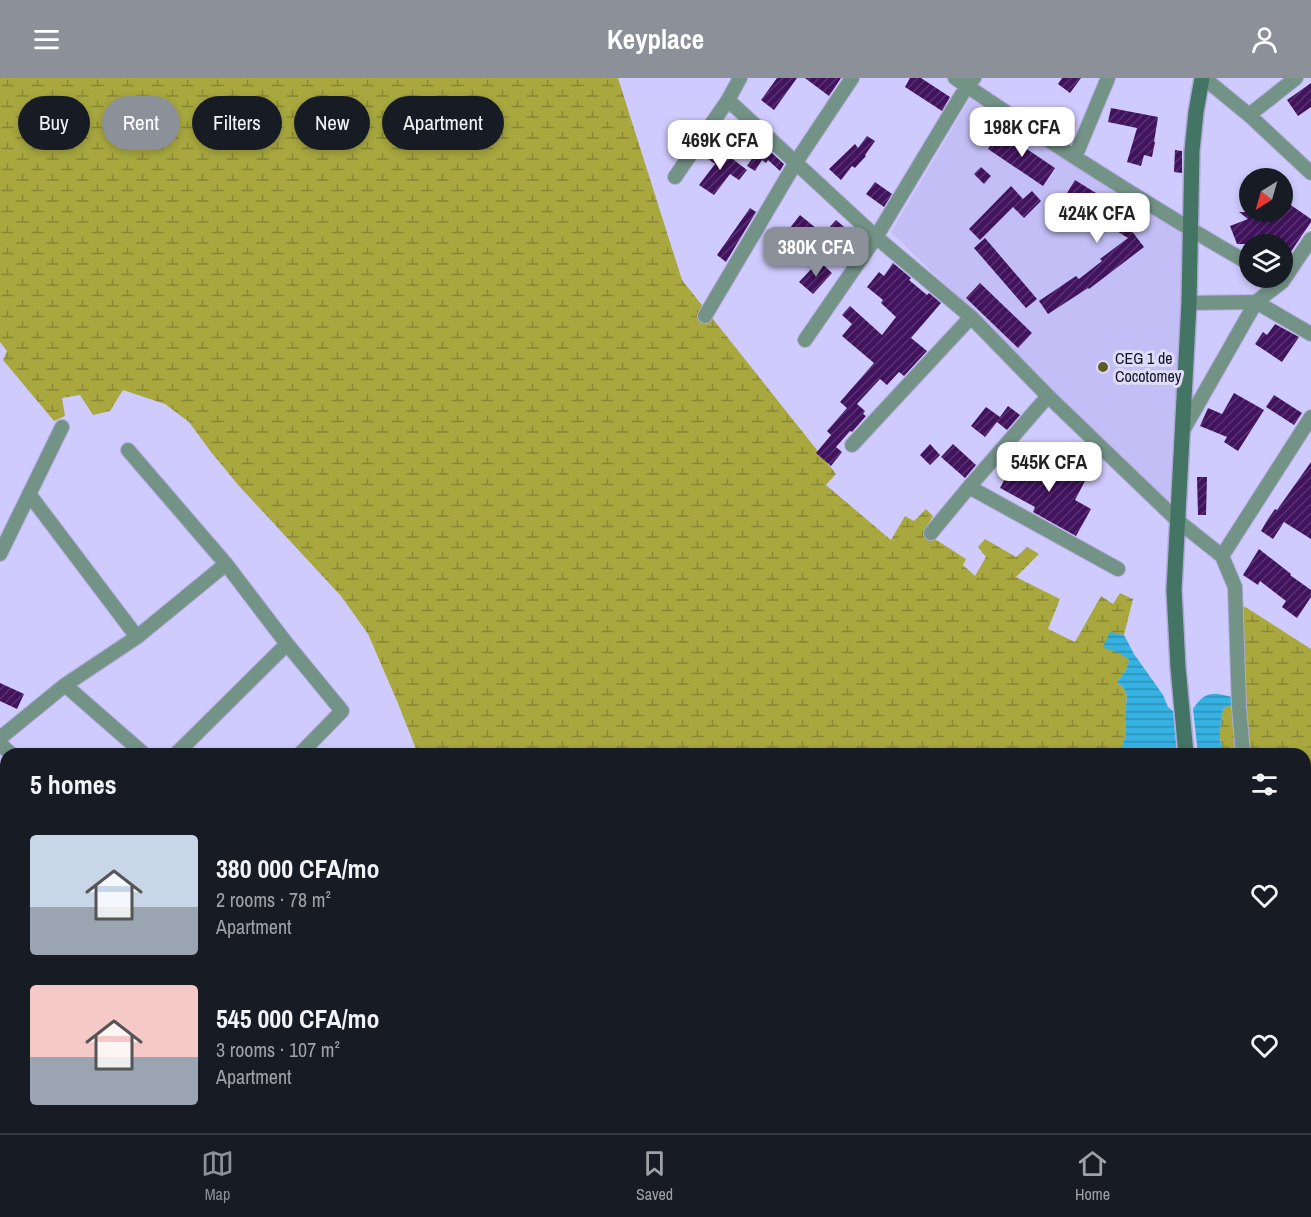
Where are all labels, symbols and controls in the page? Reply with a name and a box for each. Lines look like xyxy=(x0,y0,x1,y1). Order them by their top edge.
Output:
text: Keyplace xyxy=(607,21,704,57)
icon: menu xyxy=(30,23,63,56)
icon: person xyxy=(1248,23,1281,56)
chip: Buy xyxy=(18,96,90,150)
chip: Rent xyxy=(102,96,180,150)
chip: Filters xyxy=(192,96,282,150)
chip: New xyxy=(294,96,370,150)
chip: Apartment xyxy=(382,96,504,150)
pin: 198K CFA xyxy=(960,107,1084,158)
text: 198K CFA xyxy=(984,113,1060,140)
pin: 469K CFA xyxy=(658,120,782,171)
text: 469K CFA xyxy=(682,126,758,153)
north arrow xyxy=(1239,168,1293,222)
map controls xyxy=(1239,168,1293,288)
pin: 424K CFA xyxy=(1035,193,1159,244)
text: 424K CFA xyxy=(1059,199,1135,226)
pin: 380K CFA xyxy=(754,227,878,278)
text: 380K CFA xyxy=(778,233,854,260)
button: layers xyxy=(1239,234,1293,288)
place label: CEG 1 de Cocotomey xyxy=(1115,347,1182,387)
marker: CEG 1 de Cocotomey xyxy=(1096,360,1110,374)
pin: 545K CFA xyxy=(987,442,1111,493)
text: 545K CFA xyxy=(1011,448,1087,475)
text: 5 homes xyxy=(30,767,117,802)
icon: filters xyxy=(1248,768,1281,801)
text: 380 000 CFA/mo xyxy=(216,851,380,886)
icon: home xyxy=(78,859,150,931)
icon: heart xyxy=(1248,879,1281,912)
text: 2 rooms · 78 m² xyxy=(216,886,331,913)
text: Apartment xyxy=(216,913,292,940)
text: 545 000 CFA/mo xyxy=(216,1001,380,1036)
icon: home xyxy=(78,1009,150,1081)
icon: heart xyxy=(1248,1029,1281,1062)
text: 3 rooms · 107 m² xyxy=(216,1036,340,1063)
text: Apartment xyxy=(216,1063,292,1090)
tab: Map xyxy=(201,1147,234,1205)
tab: Saved xyxy=(636,1147,673,1205)
tab: Home xyxy=(1075,1147,1110,1205)

